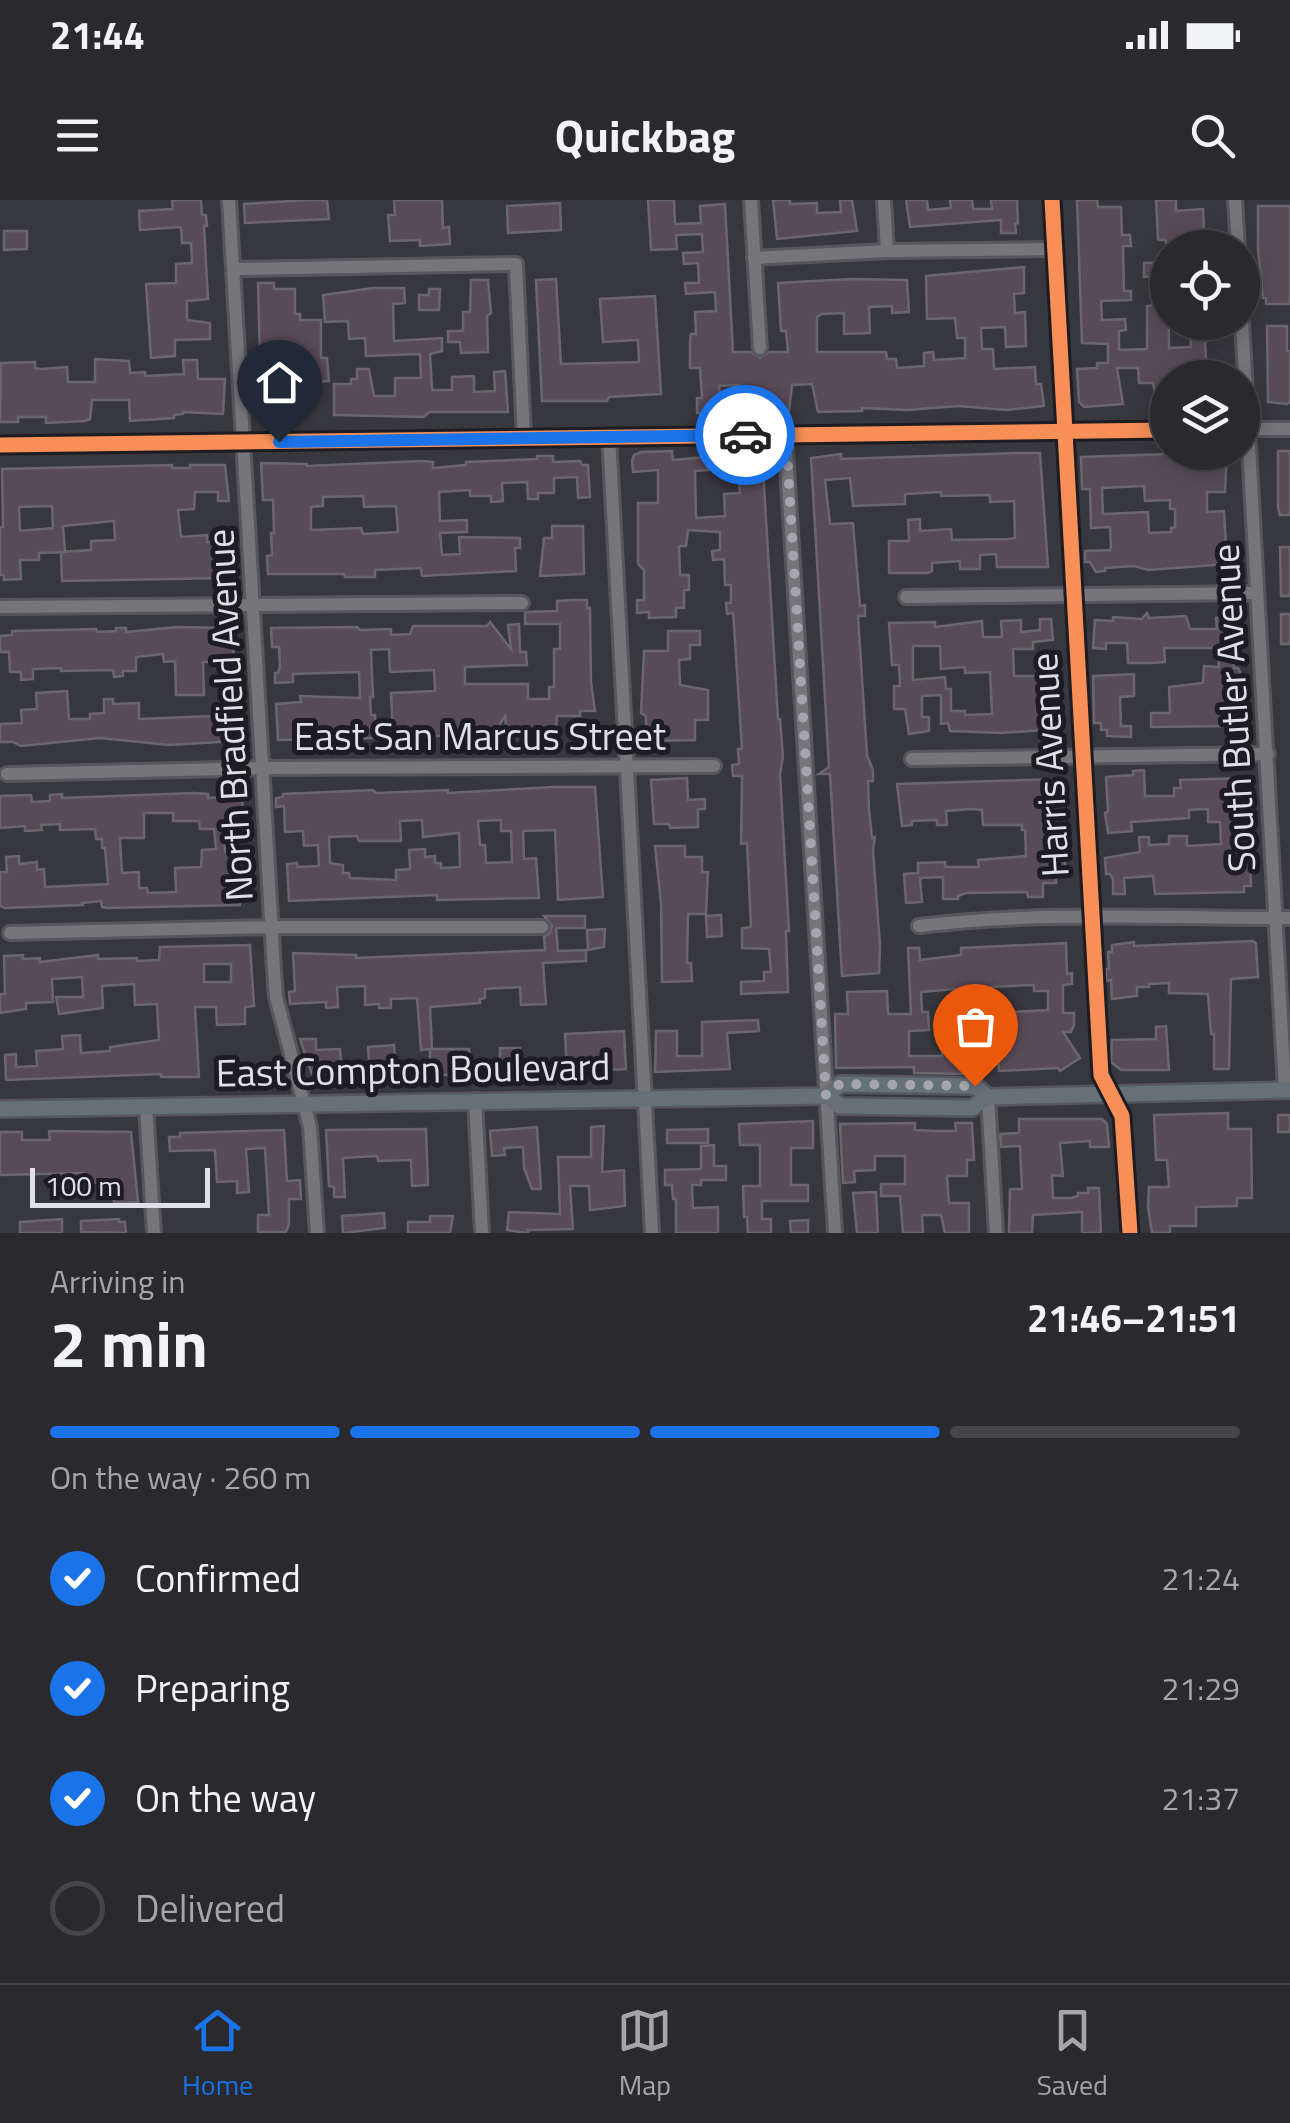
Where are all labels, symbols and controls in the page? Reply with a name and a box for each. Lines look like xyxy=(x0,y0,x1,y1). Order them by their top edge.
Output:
text: 21:44 xyxy=(50,6,145,64)
text: Quickbag xyxy=(555,101,735,169)
icon: menu xyxy=(50,108,105,163)
icon: search xyxy=(1185,108,1240,163)
map controls xyxy=(1150,230,1260,470)
button: locate xyxy=(1150,230,1260,340)
pin xyxy=(237,340,322,443)
icon: home xyxy=(252,355,307,410)
button: layers xyxy=(1150,360,1260,470)
courier xyxy=(695,385,795,485)
icon: car xyxy=(718,408,773,463)
street label: North Bradfield Avenue xyxy=(190,527,268,903)
street label: South Butler Avenue xyxy=(1195,543,1271,873)
street label: Harris Avenue xyxy=(1014,652,1084,879)
street label: East San Marcus Street xyxy=(294,707,666,765)
pin xyxy=(933,984,1018,1087)
icon: bag xyxy=(948,999,1003,1054)
street label: East Compton Boulevard xyxy=(215,1037,611,1101)
scale bar xyxy=(30,1163,210,1208)
text: 100 m xyxy=(45,1164,122,1207)
text: Arriving in xyxy=(50,1257,186,1305)
text: 21:46–21:51 xyxy=(1027,1289,1240,1347)
text: 2 min xyxy=(50,1293,208,1392)
text: On the way · 260 m xyxy=(50,1453,311,1501)
text: Confirmed xyxy=(135,1549,301,1607)
icon: check xyxy=(50,1551,105,1606)
text: 21:24 xyxy=(1161,1554,1240,1602)
text: Preparing xyxy=(135,1659,290,1717)
icon: check xyxy=(50,1661,105,1716)
text: 21:29 xyxy=(1161,1664,1240,1712)
text: On the way xyxy=(135,1769,316,1827)
icon: check xyxy=(50,1771,105,1826)
text: 21:37 xyxy=(1161,1774,1240,1822)
text: Delivered xyxy=(135,1879,285,1937)
tab: Home xyxy=(182,2003,253,2106)
tab: Map xyxy=(617,2003,672,2106)
tab: Saved xyxy=(1037,2003,1108,2106)

